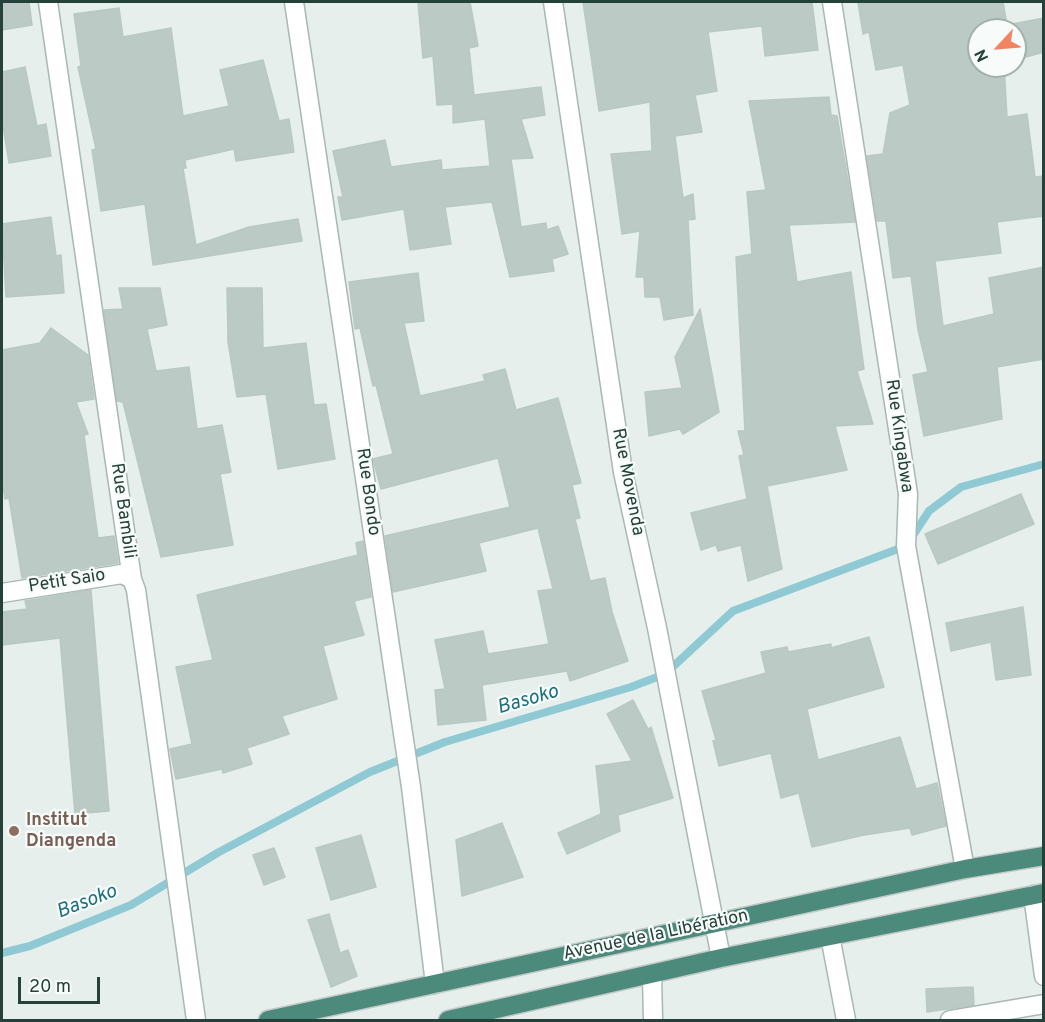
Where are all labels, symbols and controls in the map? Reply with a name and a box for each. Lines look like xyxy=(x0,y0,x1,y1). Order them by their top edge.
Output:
north arrow xyxy=(967,18,1027,78)
text: N xyxy=(971,45,994,65)
street label: Rue Kingabwa xyxy=(879,378,917,494)
street label: Rue Movenda xyxy=(606,426,648,538)
street label: Rue Bondo xyxy=(350,447,384,537)
street label: Rue Bambili xyxy=(105,462,139,560)
street label: Petit Saio xyxy=(27,565,107,599)
water label: Basoko xyxy=(495,681,561,721)
place label: Institut Diangenda xyxy=(26,810,116,852)
marker: Institut Diangenda xyxy=(7,824,21,838)
water label: Basoko xyxy=(54,881,120,925)
street label: Avenue de la Libération xyxy=(562,906,750,966)
scale bar xyxy=(21,965,104,1003)
text: 20 m xyxy=(29,976,71,999)

